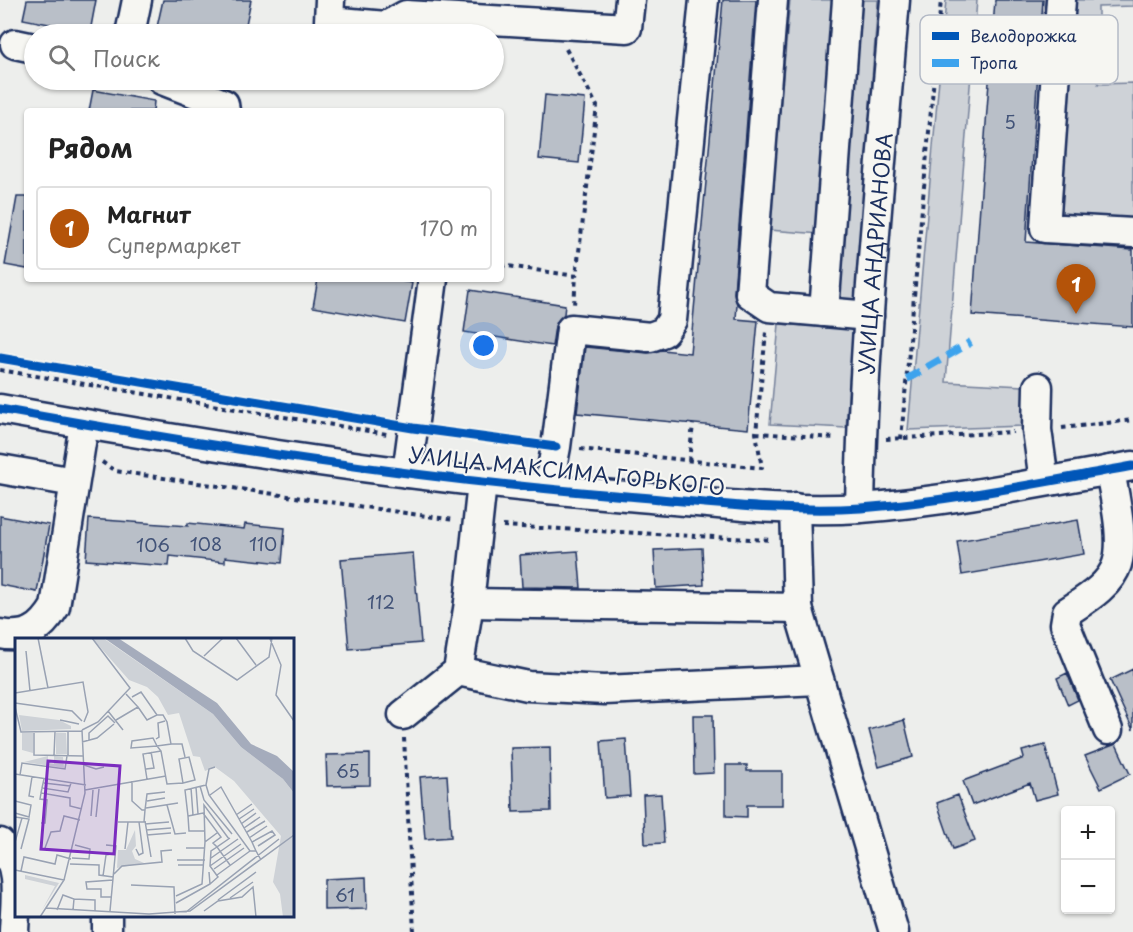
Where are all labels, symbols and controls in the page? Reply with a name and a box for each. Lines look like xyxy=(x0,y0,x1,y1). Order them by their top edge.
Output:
legend xyxy=(920,15,1118,84)
text: Велодорожка xyxy=(970,23,1077,47)
search box xyxy=(24,24,504,90)
icon: search xyxy=(45,41,78,74)
text: Поиск xyxy=(93,41,160,74)
text: Тропа xyxy=(970,50,1018,74)
house number: 5 xyxy=(1004,108,1016,135)
text: Рядом xyxy=(48,128,133,167)
street label: УЛИЦА АНДРИАНОВА xyxy=(849,131,899,375)
text: Магнит xyxy=(107,197,191,230)
text: 1 xyxy=(65,213,74,243)
text: 170 m xyxy=(420,213,478,243)
text: Супермаркет xyxy=(107,230,240,260)
pin: 1 xyxy=(1056,264,1096,314)
your location xyxy=(469,331,498,360)
street label: УЛИЦА МАКСИМА ГОРЬКОГО xyxy=(407,437,727,503)
house number: 108 xyxy=(190,530,222,557)
house number: 110 xyxy=(249,530,277,557)
house number: 106 xyxy=(136,531,170,558)
house number: 112 xyxy=(367,588,395,615)
inset map xyxy=(15,638,294,917)
house number: 65 xyxy=(336,757,360,784)
map controls xyxy=(1061,806,1115,914)
button: + xyxy=(1061,806,1115,860)
button: − xyxy=(1061,860,1115,914)
house number: 61 xyxy=(335,881,355,908)

